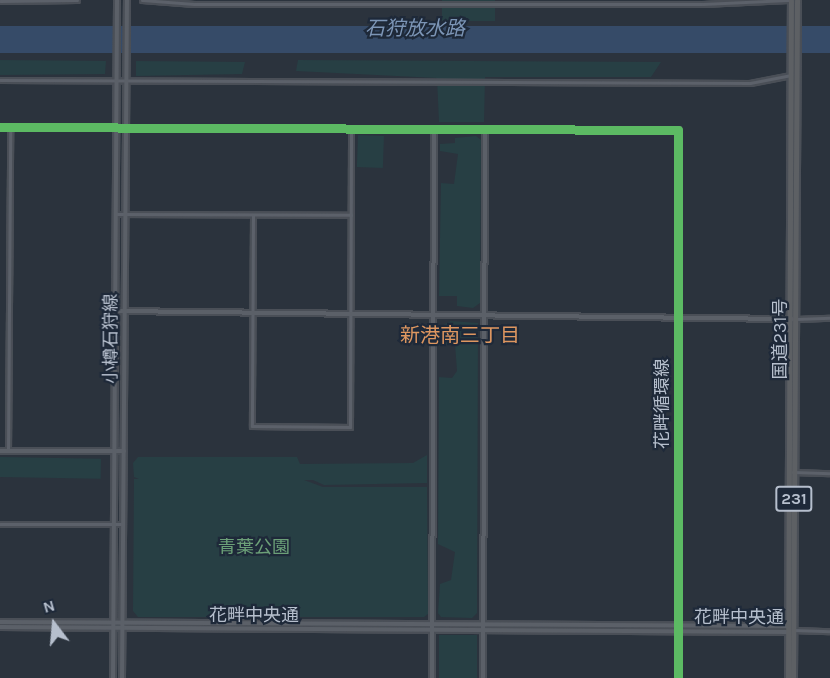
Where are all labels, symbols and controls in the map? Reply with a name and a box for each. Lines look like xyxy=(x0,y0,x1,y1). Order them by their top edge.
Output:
water label: 石狩放水路 xyxy=(365,16,465,40)
street label: 小樽石狩線 xyxy=(100,294,122,384)
street label: 国道231号 xyxy=(769,298,791,380)
district label: 新港南三丁目 xyxy=(400,323,520,347)
street label: 花畔循環線 xyxy=(651,359,673,449)
road number: 231 xyxy=(774,486,814,512)
park label: 青葉公園 xyxy=(218,536,290,558)
north arrow xyxy=(24,594,84,654)
text: N xyxy=(41,596,57,617)
street label: 花畔中央通 xyxy=(209,604,299,626)
street label: 花畔中央通 xyxy=(694,606,784,628)

